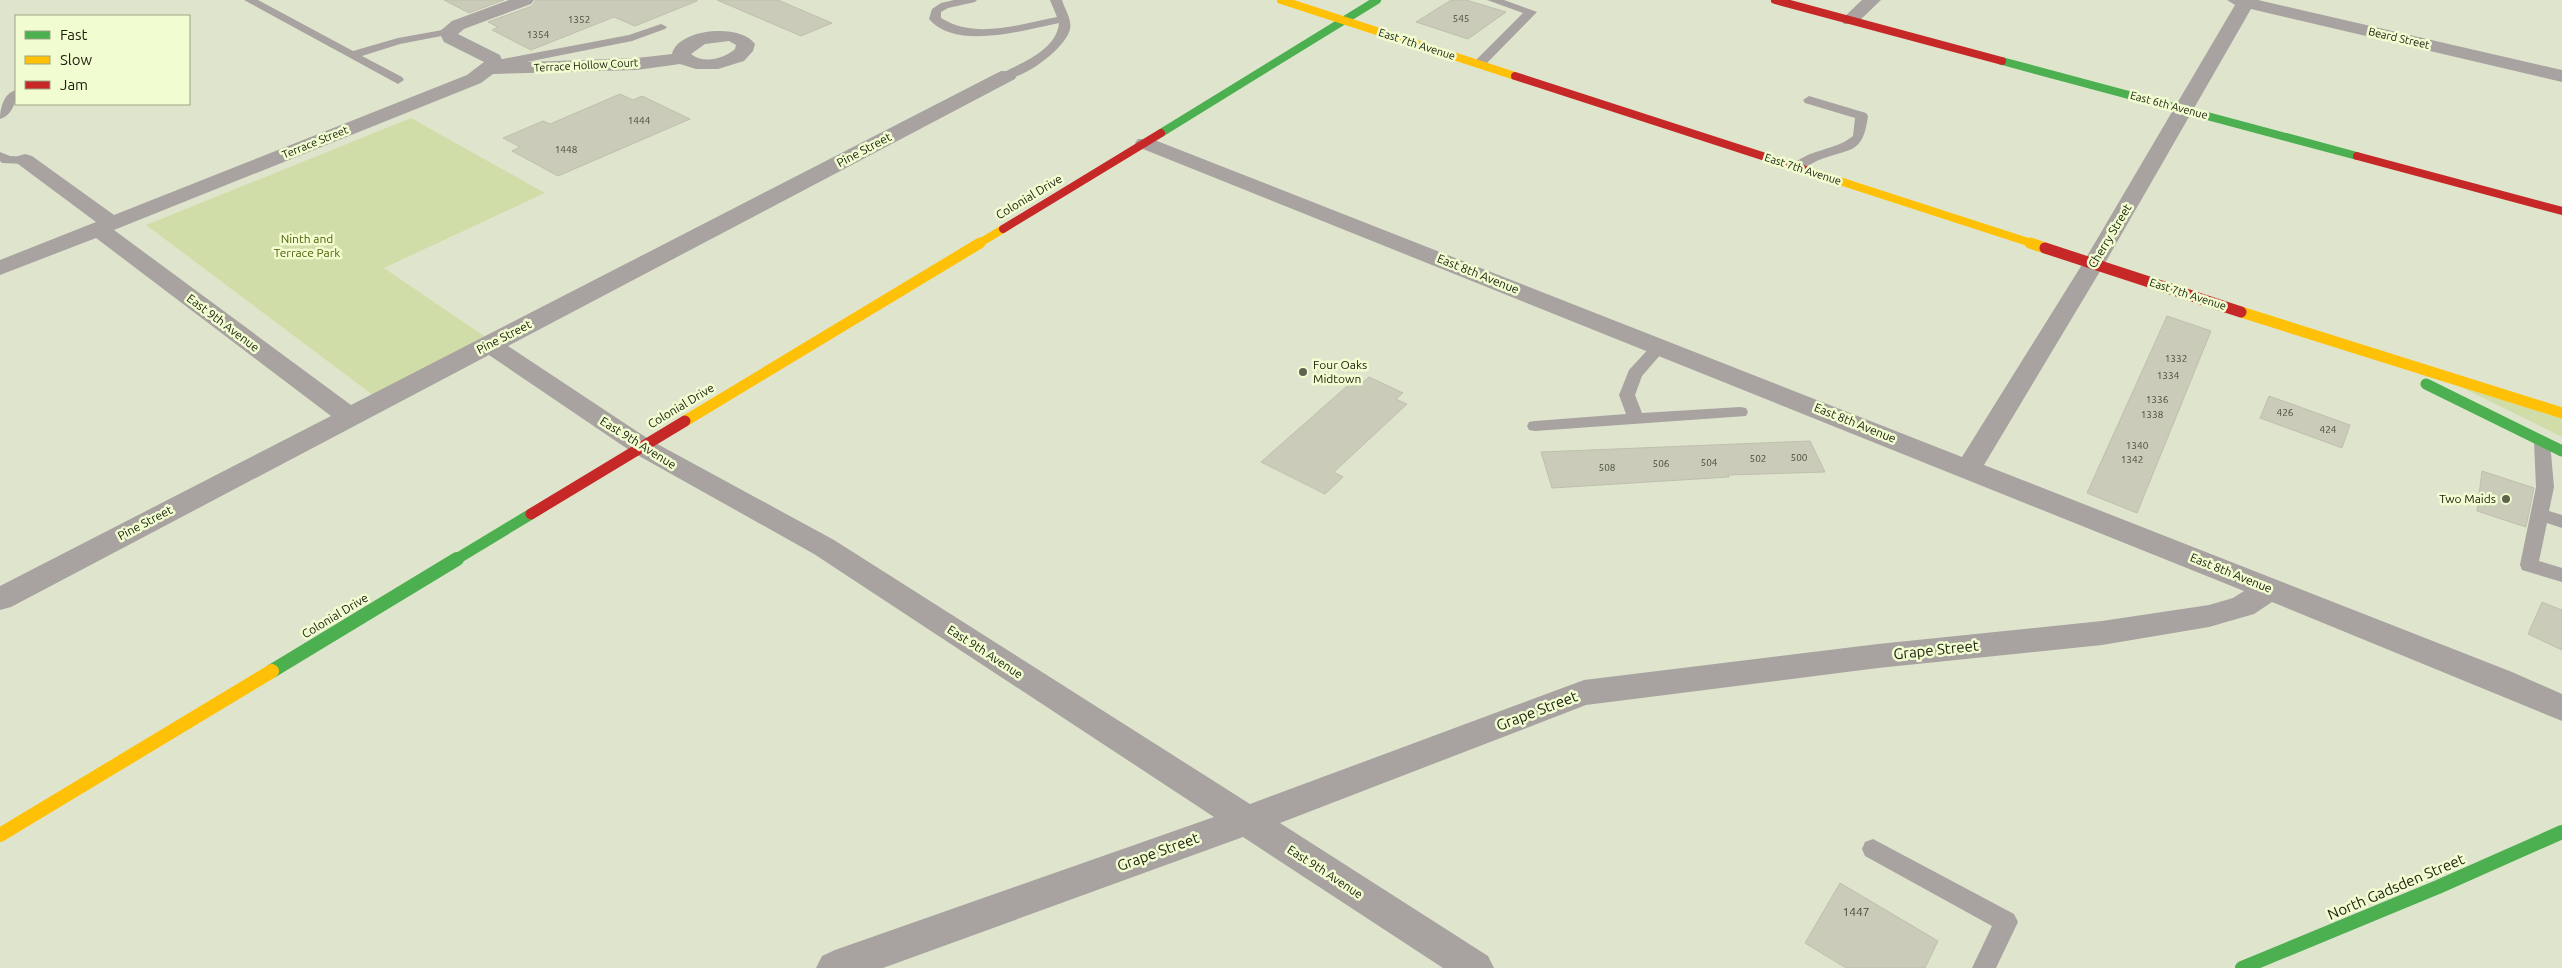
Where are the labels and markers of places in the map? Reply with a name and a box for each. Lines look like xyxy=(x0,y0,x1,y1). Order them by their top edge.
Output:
place label: Four Oaks Midtown xyxy=(1313,358,1367,385)
marker: Four Oaks Midtown xyxy=(1297,366,1309,378)
place label: Two Maids xyxy=(2439,492,2496,505)
marker: Two Maids xyxy=(2500,493,2512,505)

